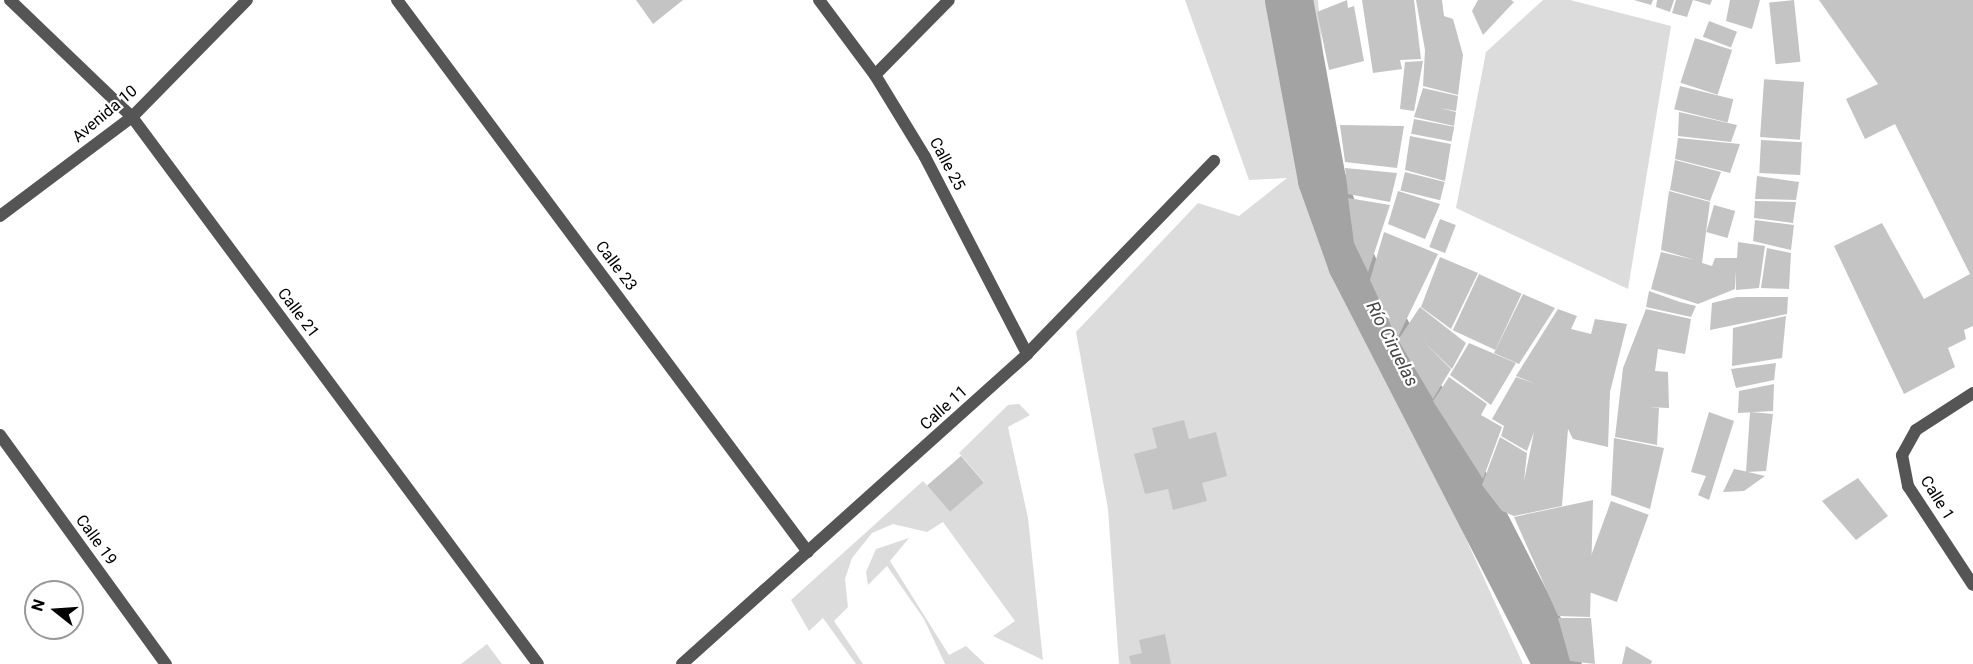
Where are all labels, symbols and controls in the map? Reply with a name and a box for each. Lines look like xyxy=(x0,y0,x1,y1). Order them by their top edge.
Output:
street label: Avenida 10 xyxy=(69,81,141,147)
street label: Calle 25 xyxy=(925,134,969,194)
street label: Calle 23 xyxy=(591,237,641,295)
street label: Calle 21 xyxy=(273,284,323,342)
water label: Río Ciruelas xyxy=(1361,298,1423,390)
street label: Calle 11 xyxy=(916,382,972,434)
street label: Calle 1 xyxy=(1916,472,1958,524)
street label: Calle 19 xyxy=(71,511,121,569)
north arrow xyxy=(24,580,84,640)
text: N xyxy=(27,597,49,613)

